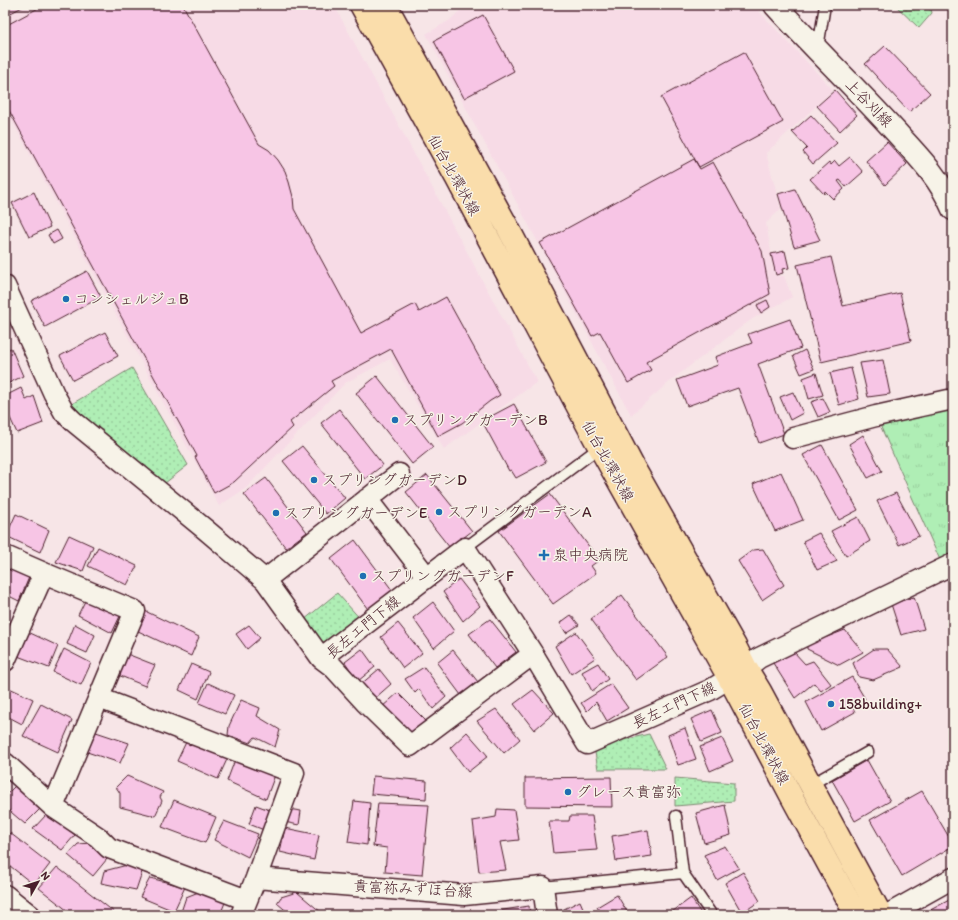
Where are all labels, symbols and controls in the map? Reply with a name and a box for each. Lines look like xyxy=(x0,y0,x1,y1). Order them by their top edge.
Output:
street label: 上谷刈線 xyxy=(842,75,896,131)
street label: 仙台北環状線 xyxy=(424,131,484,219)
place label: コンシェルジュB xyxy=(74,290,189,308)
marker: コンシェルジュB xyxy=(61,294,71,304)
place label: スプリングガーデンB xyxy=(403,411,548,429)
marker: スプリングガーデンB xyxy=(390,415,400,425)
street label: 仙台北環状線 xyxy=(578,417,638,505)
place label: スプリングガーデンD xyxy=(322,471,467,489)
marker: スプリングガーデンD xyxy=(309,475,319,485)
place label: スプリングガーデンA xyxy=(447,503,592,521)
place label: スプリングガーデンE xyxy=(284,504,427,522)
marker: スプリングガーデンA xyxy=(434,507,444,517)
marker: スプリングガーデンE xyxy=(271,508,281,518)
place label: 泉中央病院 xyxy=(553,546,628,564)
marker: 泉中央病院 xyxy=(538,549,550,561)
place label: スプリングガーデンF xyxy=(371,567,514,585)
marker: スプリングガーデンF xyxy=(358,571,368,581)
street label: 長左エ門下線 xyxy=(322,592,404,662)
street label: 長左エ門下線 xyxy=(629,678,719,732)
place label: 158building+ xyxy=(839,695,922,713)
marker: 158building+ xyxy=(826,699,836,709)
street label: 仙台北環状線 xyxy=(735,700,793,788)
place label: グレース貴富弥 xyxy=(576,783,681,801)
marker: グレース貴富弥 xyxy=(563,787,573,797)
north arrow xyxy=(18,862,58,902)
text: N xyxy=(38,869,53,883)
street label: 貴富祢みずほ台線 xyxy=(353,877,473,901)

